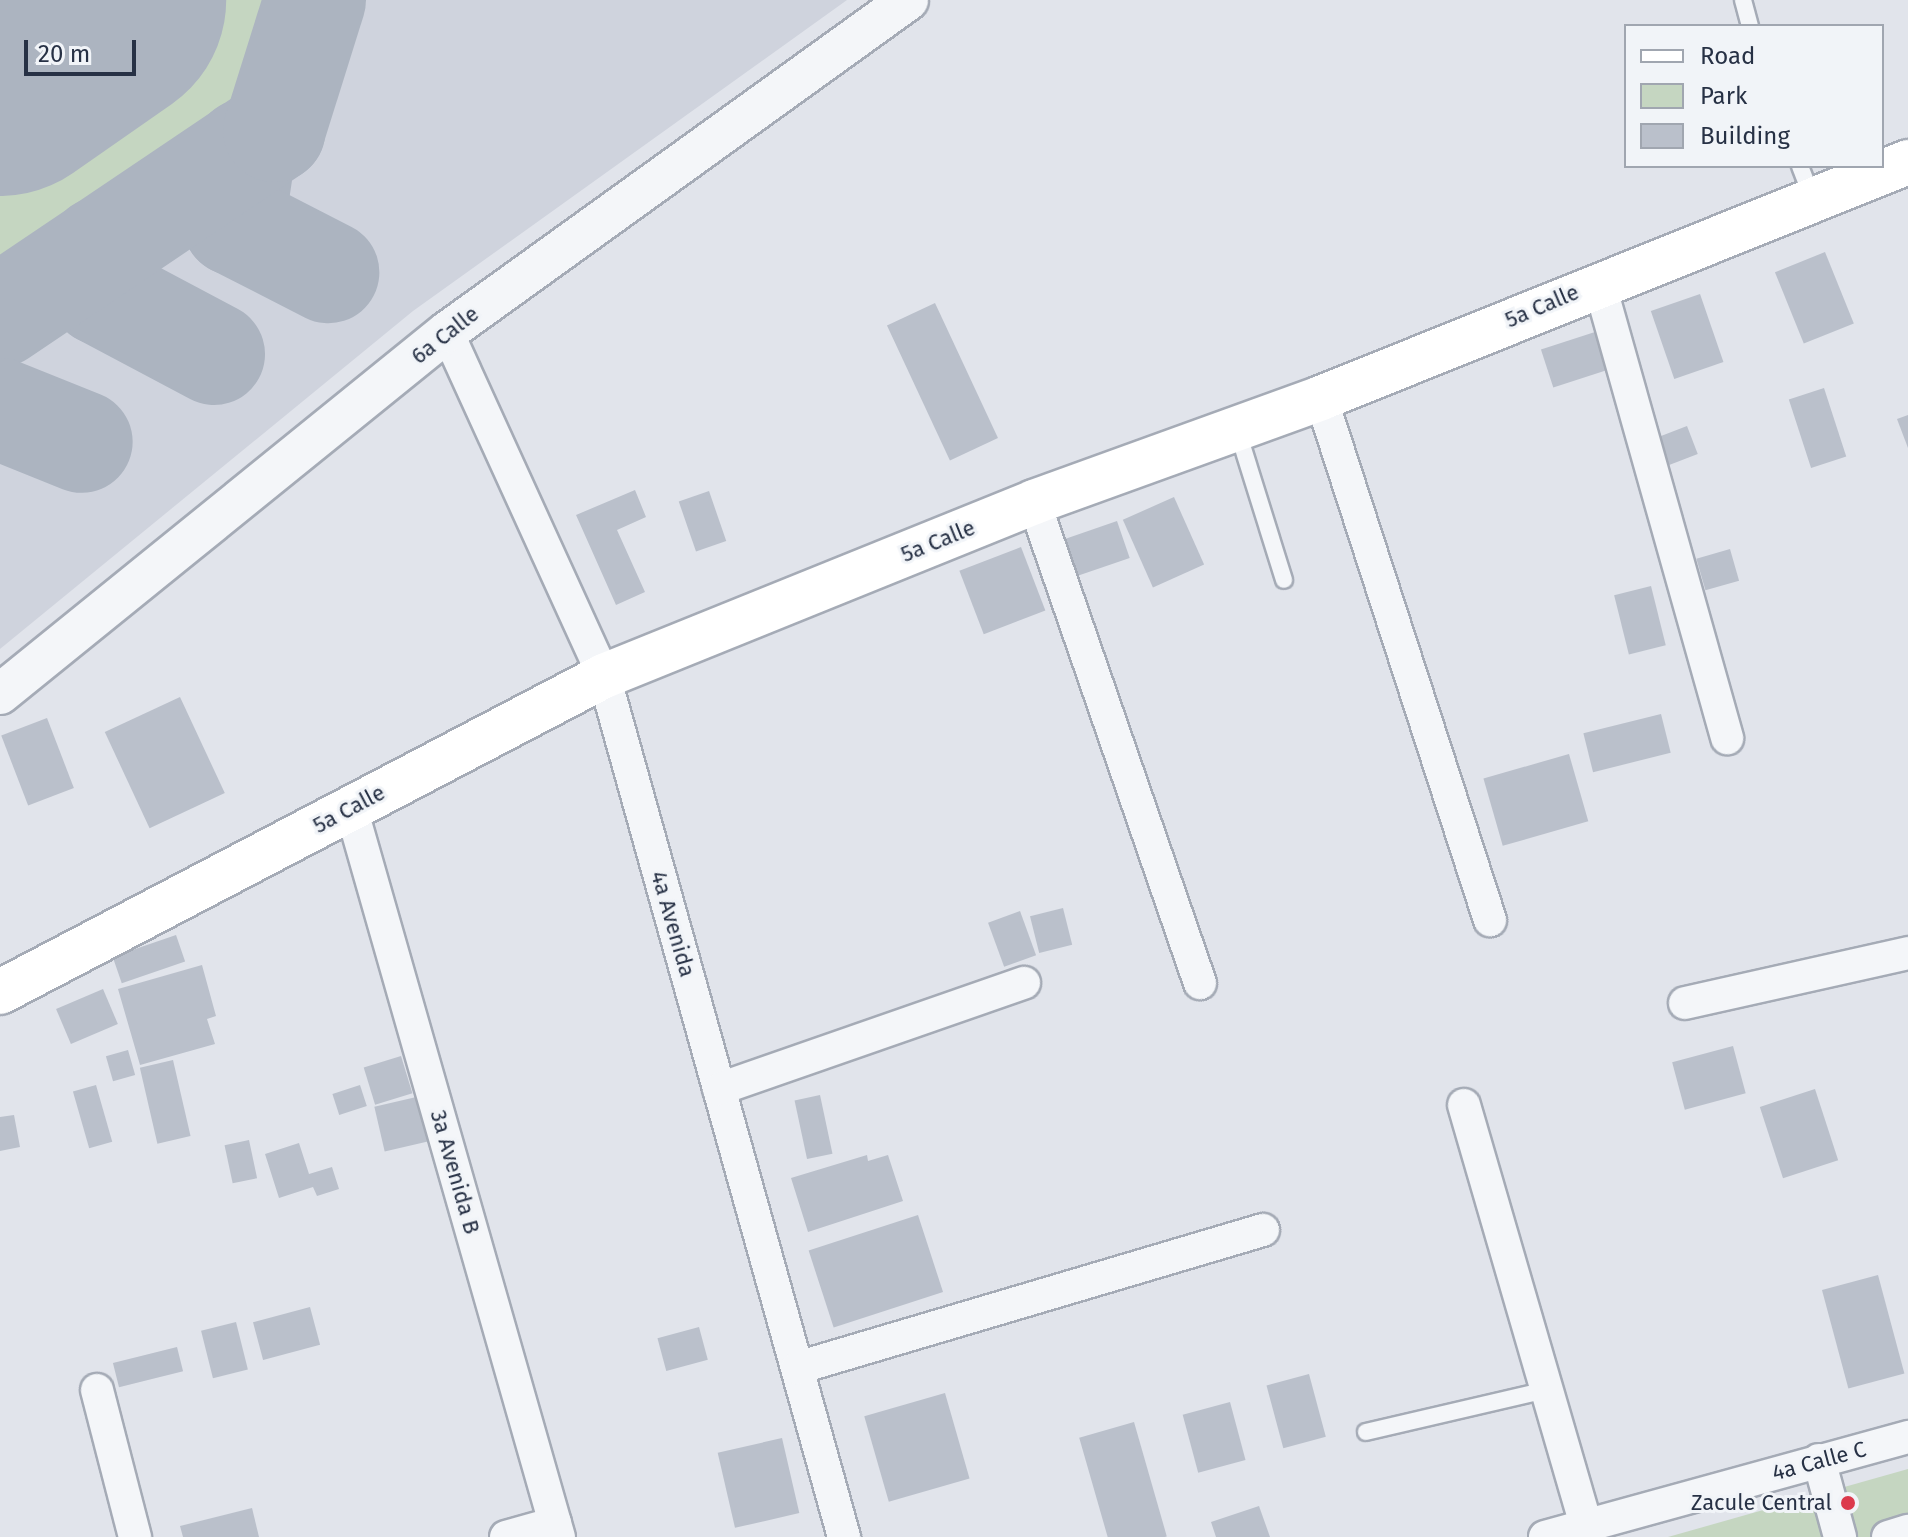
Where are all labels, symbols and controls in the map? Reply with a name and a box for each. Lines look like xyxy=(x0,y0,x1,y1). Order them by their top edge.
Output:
scale bar xyxy=(28,24,140,74)
legend xyxy=(1624,24,1884,168)
text: 20 m xyxy=(38,40,90,68)
text: Road xyxy=(1700,42,1755,70)
text: Park xyxy=(1700,82,1747,110)
text: Building xyxy=(1700,122,1790,150)
street label: 5a Calle xyxy=(1501,279,1583,333)
street label: 6a Calle xyxy=(406,301,484,369)
street label: 5a Calle xyxy=(897,514,979,568)
street label: 5a Calle xyxy=(309,779,389,839)
street label: 4a Avenida xyxy=(645,868,701,980)
street label: 3a Avenida B xyxy=(425,1107,485,1237)
street label: 4a Calle C xyxy=(1769,1436,1869,1486)
place label: Zacule Central xyxy=(1691,1490,1832,1516)
marker: Zacule Central xyxy=(1839,1494,1857,1512)

